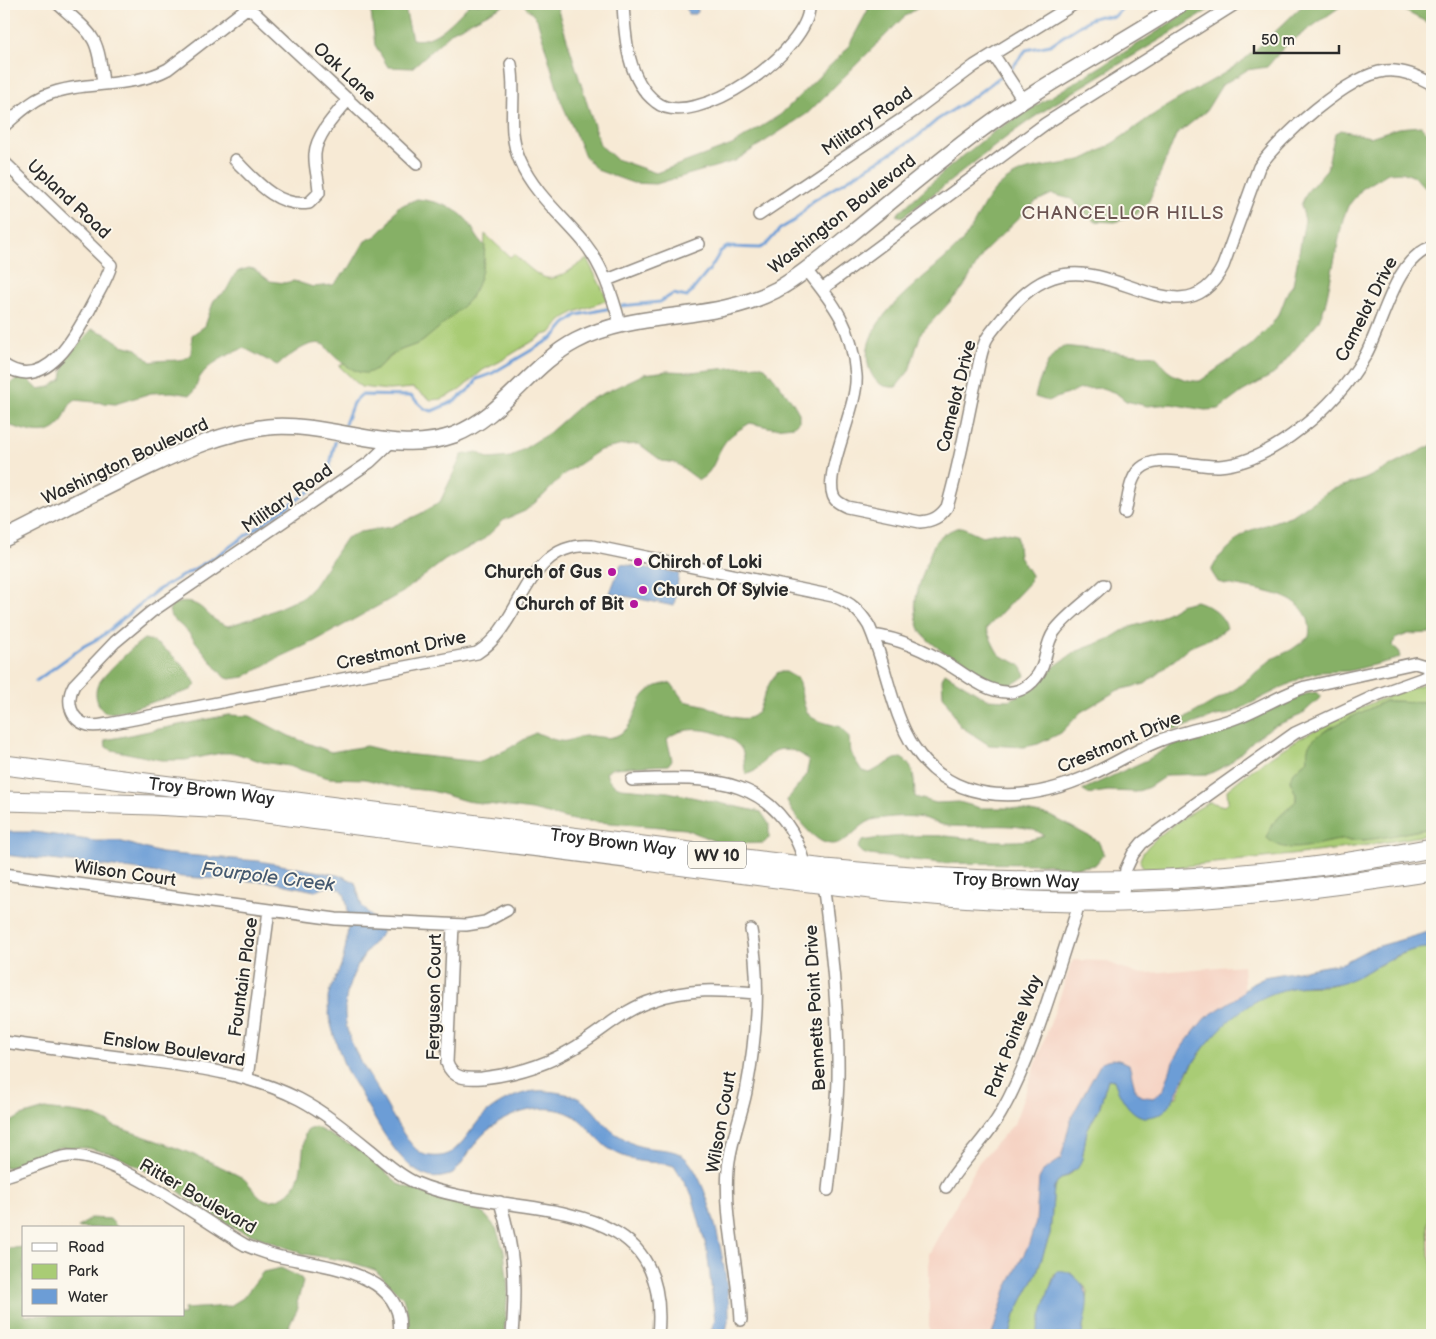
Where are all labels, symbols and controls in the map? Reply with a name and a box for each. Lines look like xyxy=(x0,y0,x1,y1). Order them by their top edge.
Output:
scale bar xyxy=(1254,22,1338,54)
text: 50 m xyxy=(1261,31,1295,50)
street label: Oak Lane xyxy=(309,38,381,107)
street label: Military Road xyxy=(818,82,917,160)
street label: Washington Boulevard xyxy=(764,150,920,279)
street label: Upland Road xyxy=(23,155,115,243)
district label: CHANCELLOR HILLS xyxy=(1022,202,1224,225)
street label: Camelot Drive xyxy=(1331,253,1402,365)
street label: Camelot Drive xyxy=(932,337,981,455)
street label: Washington Boulevard xyxy=(39,414,212,509)
street label: Military Road xyxy=(238,459,337,537)
place label: Chirch of Loki xyxy=(648,552,762,573)
marker: Chirch of Loki xyxy=(632,556,644,568)
place label: Church of Gus xyxy=(484,562,602,583)
marker: Church of Gus xyxy=(606,566,618,578)
place label: Church Of Sylvie xyxy=(653,580,789,601)
marker: Church Of Sylvie xyxy=(637,584,649,596)
place label: Church of Bit xyxy=(515,594,624,615)
marker: Church of Bit xyxy=(628,598,640,610)
street label: Crestmont Drive xyxy=(334,626,468,674)
street label: Crestmont Drive xyxy=(1054,707,1184,778)
street label: Troy Brown Way xyxy=(147,773,276,810)
street label: Troy Brown Way xyxy=(549,824,678,861)
road number: WV 10 xyxy=(688,842,746,868)
street label: Wilson Court xyxy=(72,856,178,891)
water label: Fourpole Creek xyxy=(200,858,336,897)
street label: Troy Brown Way xyxy=(952,869,1080,892)
street label: Fountain Place xyxy=(225,916,262,1038)
street label: Bennetts Point Drive xyxy=(801,924,830,1092)
street label: Ferguson Court xyxy=(423,933,446,1061)
street label: Park Pointe Way xyxy=(980,971,1047,1100)
street label: Enslow Boulevard xyxy=(101,1028,247,1071)
street label: Wilson Court xyxy=(702,1069,741,1175)
street label: Ritter Boulevard xyxy=(136,1154,260,1238)
legend xyxy=(22,1226,185,1316)
text: Road xyxy=(68,1238,104,1257)
text: Park xyxy=(68,1262,99,1281)
text: Water xyxy=(68,1288,108,1307)

